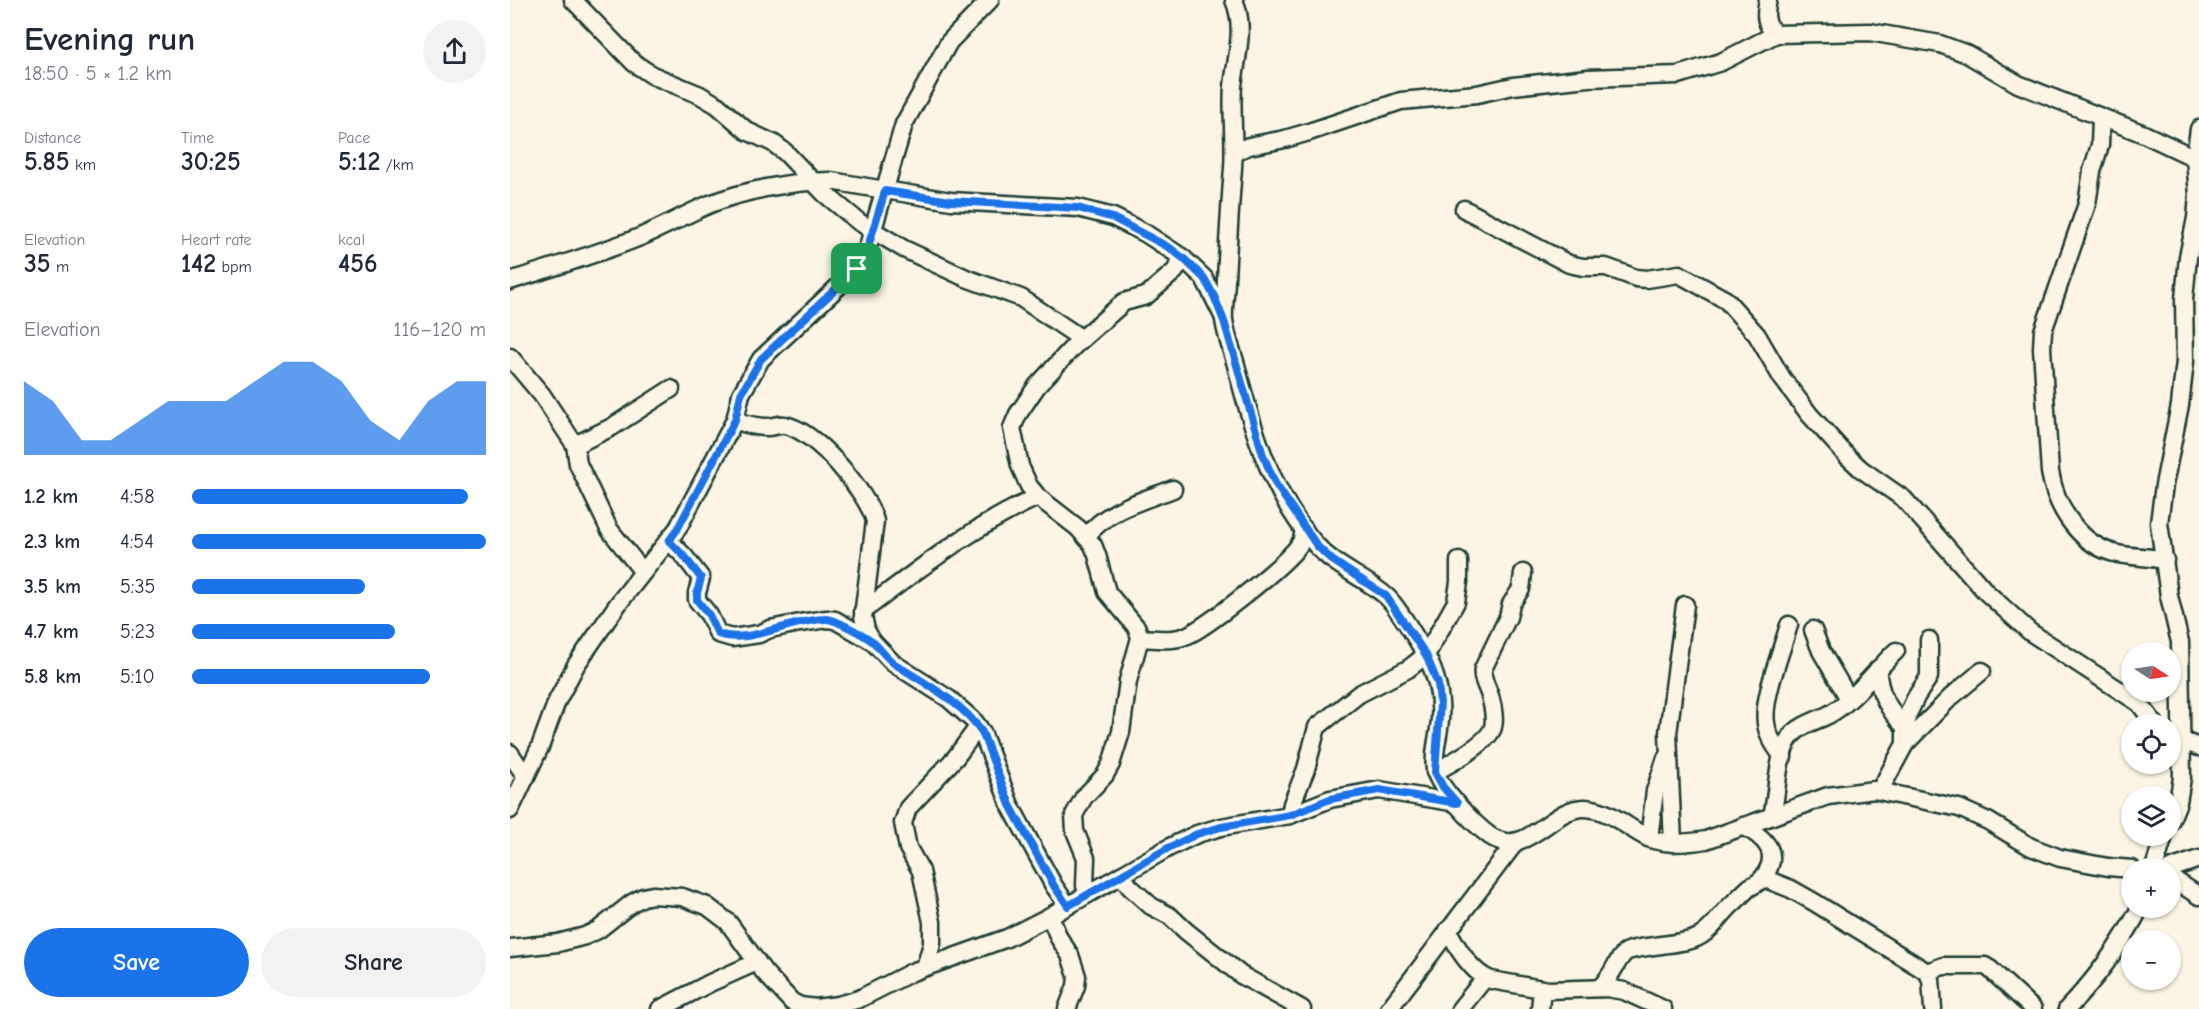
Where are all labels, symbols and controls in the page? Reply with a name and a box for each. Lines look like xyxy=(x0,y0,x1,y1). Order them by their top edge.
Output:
text: Evening run xyxy=(24,20,195,58)
button: share xyxy=(423,20,486,83)
text: 18:50 · 5 × 1.2 km xyxy=(24,62,172,85)
text: Distance xyxy=(24,129,81,147)
text: Time xyxy=(181,129,214,147)
text: Pace xyxy=(338,129,370,147)
text: 5.85 xyxy=(24,147,70,177)
text: 30:25 xyxy=(181,147,241,177)
text: 5:12 xyxy=(338,147,380,177)
text: km xyxy=(70,156,96,174)
text: /km xyxy=(380,156,414,174)
text: Elevation xyxy=(24,231,85,249)
text: Heart rate xyxy=(181,231,252,249)
text: kcal xyxy=(338,231,365,249)
pin xyxy=(831,243,882,294)
text: 35 xyxy=(24,249,51,279)
text: 142 xyxy=(181,249,216,279)
text: 456 xyxy=(338,249,378,279)
icon: arrive xyxy=(840,252,873,285)
text: m xyxy=(51,258,69,276)
text: bpm xyxy=(216,258,252,276)
text: Elevation xyxy=(24,318,101,341)
text: 116–120 m xyxy=(394,318,486,341)
text: 1.2 km xyxy=(24,485,78,508)
text: 4:58 xyxy=(120,485,154,508)
text: 2.3 km xyxy=(24,530,80,553)
text: 4:54 xyxy=(120,530,154,553)
text: 3.5 km xyxy=(24,575,81,598)
text: 5:35 xyxy=(120,575,155,598)
text: 4.7 km xyxy=(24,620,79,643)
text: 5:23 xyxy=(120,620,155,643)
north arrow xyxy=(2121,642,2181,702)
map controls xyxy=(2121,642,2181,990)
text: 5.8 km xyxy=(24,665,81,688)
text: 5:10 xyxy=(120,665,155,688)
button: locate xyxy=(2121,714,2181,774)
button: layers xyxy=(2121,786,2181,846)
button: + xyxy=(2121,858,2181,918)
button: Save xyxy=(24,928,249,997)
button: Share xyxy=(261,928,486,997)
button: − xyxy=(2121,930,2181,990)

